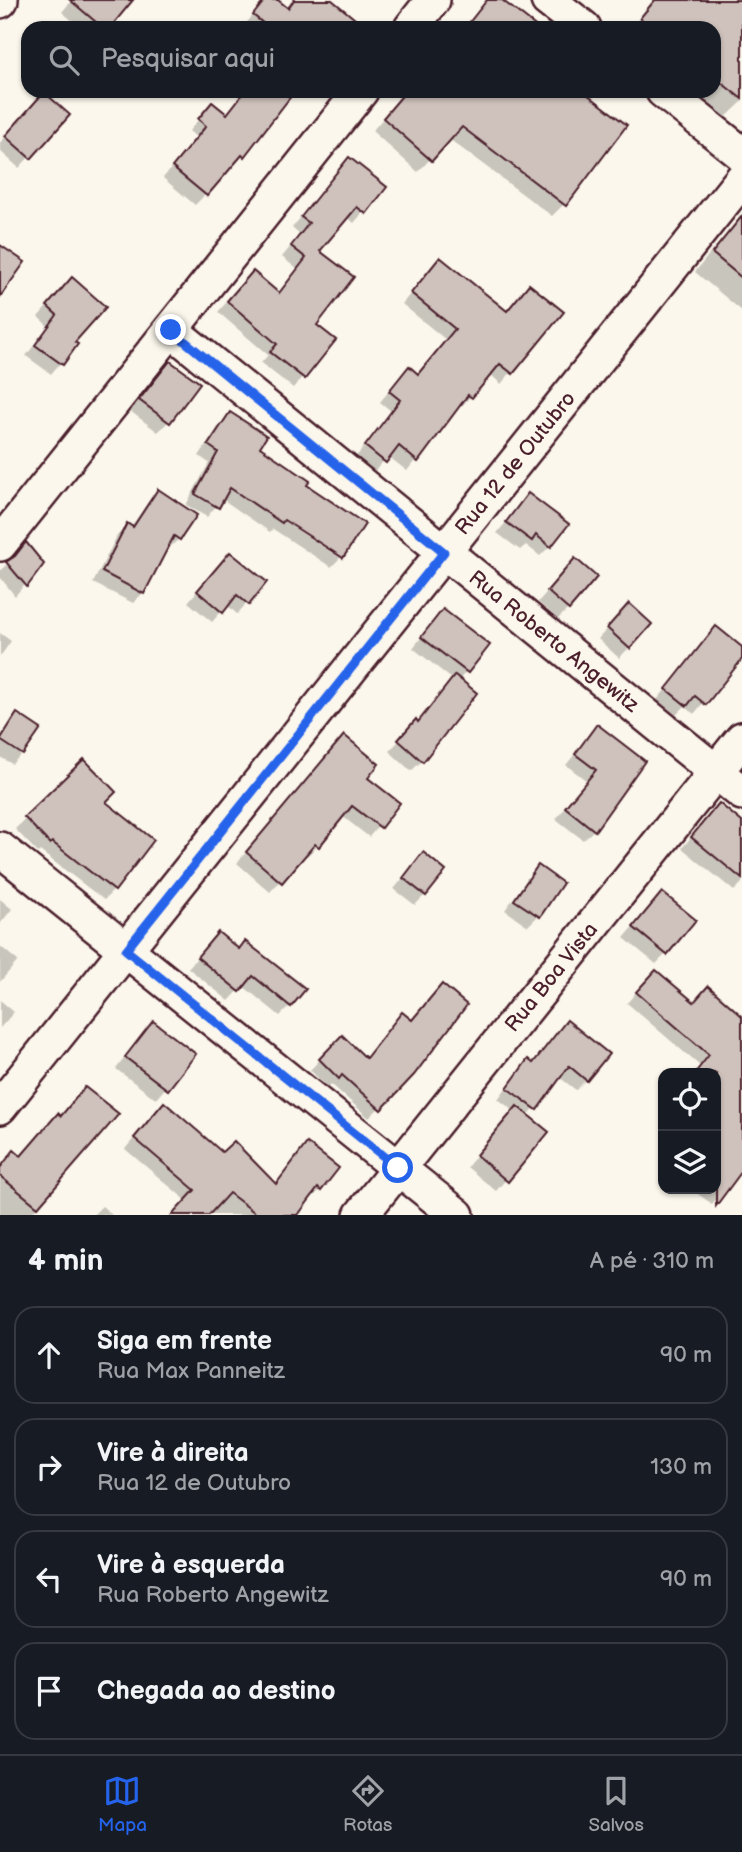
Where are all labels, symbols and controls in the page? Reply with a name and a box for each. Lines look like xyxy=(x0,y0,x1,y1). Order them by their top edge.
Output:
search box xyxy=(21,21,721,98)
icon: search xyxy=(45,41,83,79)
text: Pesquisar aqui xyxy=(101,44,275,75)
route end xyxy=(155,314,186,345)
street label: Rua 12 de Outubro xyxy=(450,387,581,540)
street label: Rua Roberto Angewitz xyxy=(464,565,644,718)
street label: Rua Boa Vista xyxy=(500,918,603,1037)
map controls xyxy=(658,1068,721,1194)
button: locate xyxy=(658,1068,721,1131)
button: layers xyxy=(658,1131,721,1194)
route start xyxy=(382,1152,413,1183)
text: 4 min xyxy=(28,1243,103,1279)
text: A pé · 310 m xyxy=(590,1247,714,1275)
text: Siga em frente xyxy=(97,1326,272,1357)
icon: ahead xyxy=(30,1336,68,1374)
text: 90 m xyxy=(660,1341,712,1369)
text: Rua Max Panneitz xyxy=(97,1357,285,1385)
text: Vire à direita xyxy=(97,1438,249,1469)
icon: right xyxy=(30,1448,68,1486)
text: 130 m xyxy=(650,1453,712,1481)
text: Rua 12 de Outubro xyxy=(97,1469,291,1497)
text: Vire à esquerda xyxy=(97,1550,285,1581)
icon: left xyxy=(30,1560,68,1598)
text: 90 m xyxy=(660,1565,712,1593)
text: Rua Roberto Angewitz xyxy=(97,1581,328,1609)
icon: arrive xyxy=(30,1672,68,1710)
text: Chegada ao destino xyxy=(97,1676,335,1707)
tab: Mapa xyxy=(98,1772,147,1837)
tab: Rotas xyxy=(343,1772,392,1837)
tab: Salvos xyxy=(588,1772,644,1837)

